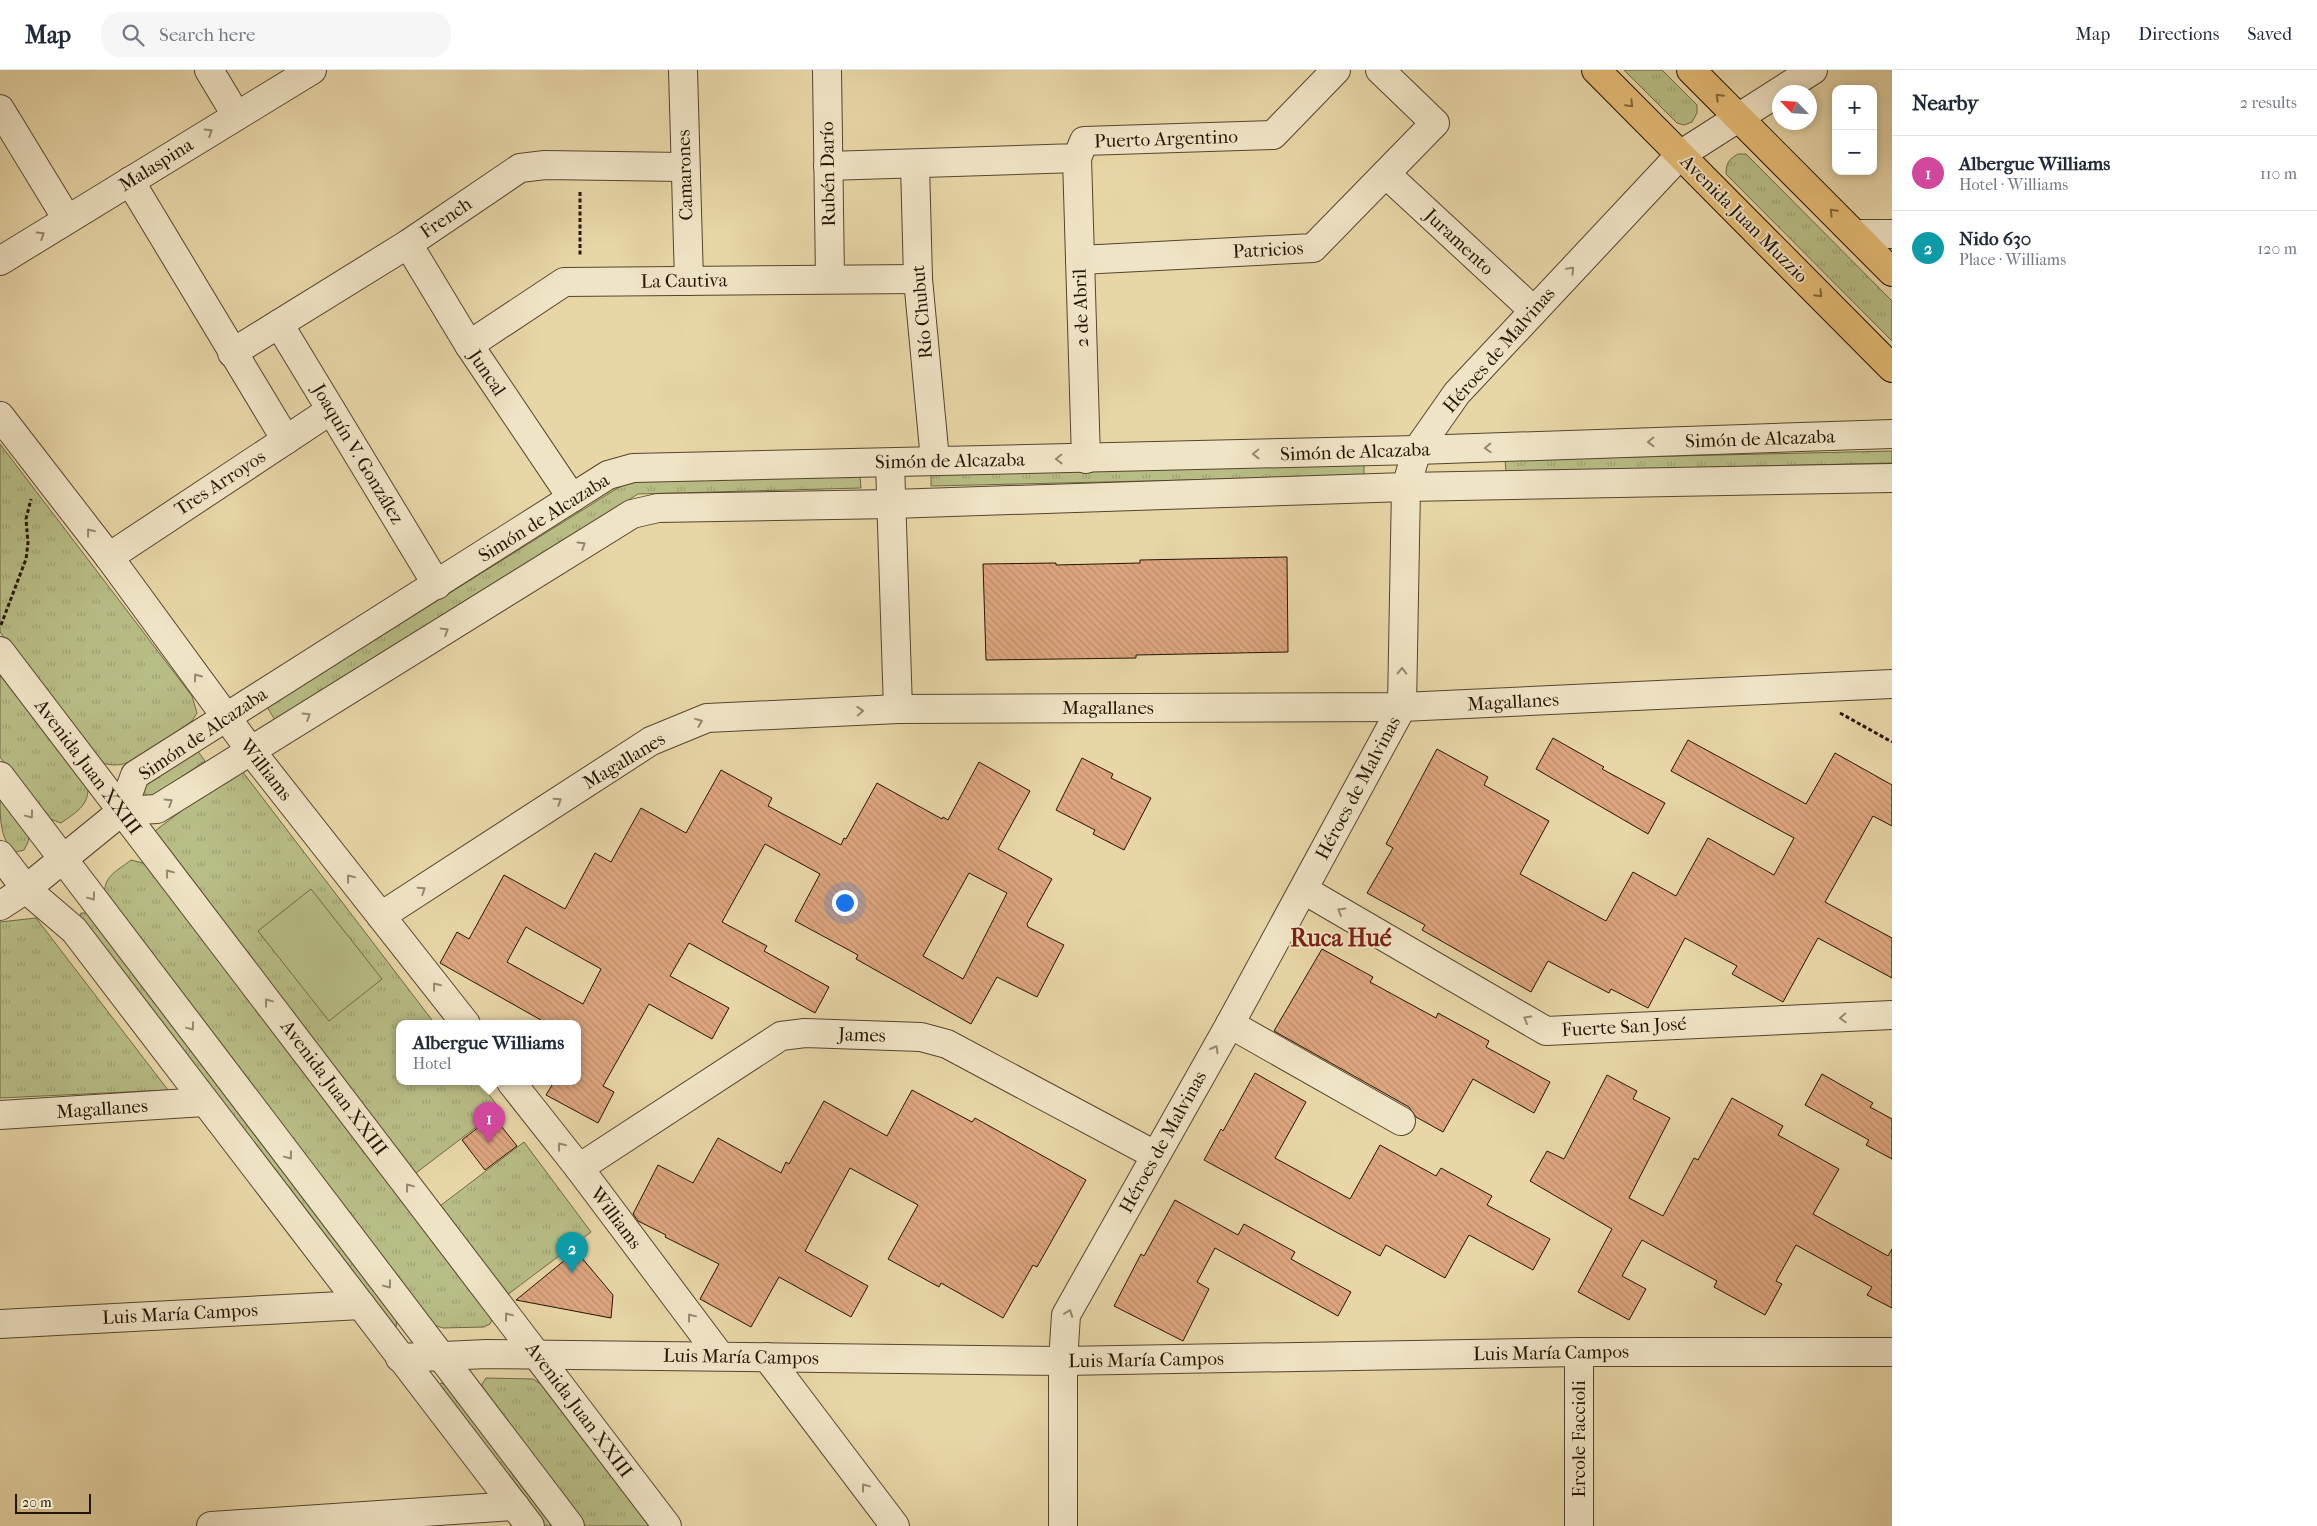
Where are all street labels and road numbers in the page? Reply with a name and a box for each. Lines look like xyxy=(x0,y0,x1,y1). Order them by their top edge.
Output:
street label: Rubén Darío xyxy=(816,121,840,227)
street label: Puerto Argentino xyxy=(1094,125,1239,153)
street label: Camarones xyxy=(672,129,698,221)
street label: Malaspina xyxy=(115,134,197,196)
street label: Avenida Juan Muzzio xyxy=(1675,150,1813,288)
street label: French xyxy=(416,193,476,243)
street label: Juramento xyxy=(1418,203,1499,280)
street label: Patricios xyxy=(1232,237,1304,263)
street label: Río Chubut xyxy=(907,264,937,360)
street label: 2 de Abril xyxy=(1069,268,1093,348)
street label: La Cautiva xyxy=(640,269,728,293)
street label: Héroes de Malvinas xyxy=(1438,283,1560,417)
street label: Juncal xyxy=(463,344,510,400)
street label: Joaquín V. González xyxy=(306,378,408,528)
street label: Simón de Alcazaba xyxy=(1685,425,1836,453)
street label: Simón de Alcazaba xyxy=(1280,438,1431,466)
street label: Tres Arroyos xyxy=(170,446,270,520)
street label: Simón de Alcazaba xyxy=(875,449,1025,473)
street label: Simón de Alcazaba xyxy=(475,469,614,567)
street label: Simón de Alcazaba xyxy=(135,683,272,785)
street label: Magallanes xyxy=(1467,689,1559,715)
street label: Avenida Juan XXIII xyxy=(29,694,146,839)
street label: Magallanes xyxy=(1062,697,1154,719)
street label: Héroes de Malvinas xyxy=(1311,713,1405,863)
street label: Magallanes xyxy=(579,728,669,794)
street label: Williams xyxy=(235,734,297,805)
street label: Fuerte San José xyxy=(1561,1013,1687,1041)
street label: Avenida Juan XXIII xyxy=(275,1015,392,1160)
street label: James xyxy=(836,1023,886,1047)
street label: Héroes de Malvinas xyxy=(1115,1067,1211,1217)
street label: Magallanes xyxy=(55,1095,149,1123)
street label: Williams xyxy=(585,1182,646,1253)
street label: Luis María Campos xyxy=(102,1299,258,1329)
street label: Avenida Juan XXIII xyxy=(520,1337,637,1482)
street label: Luis María Campos xyxy=(1473,1341,1629,1365)
street label: Luis María Campos xyxy=(663,1345,819,1369)
street label: Luis María Campos xyxy=(1068,1348,1224,1372)
street label: Ercole Faccioli xyxy=(1568,1380,1590,1498)

